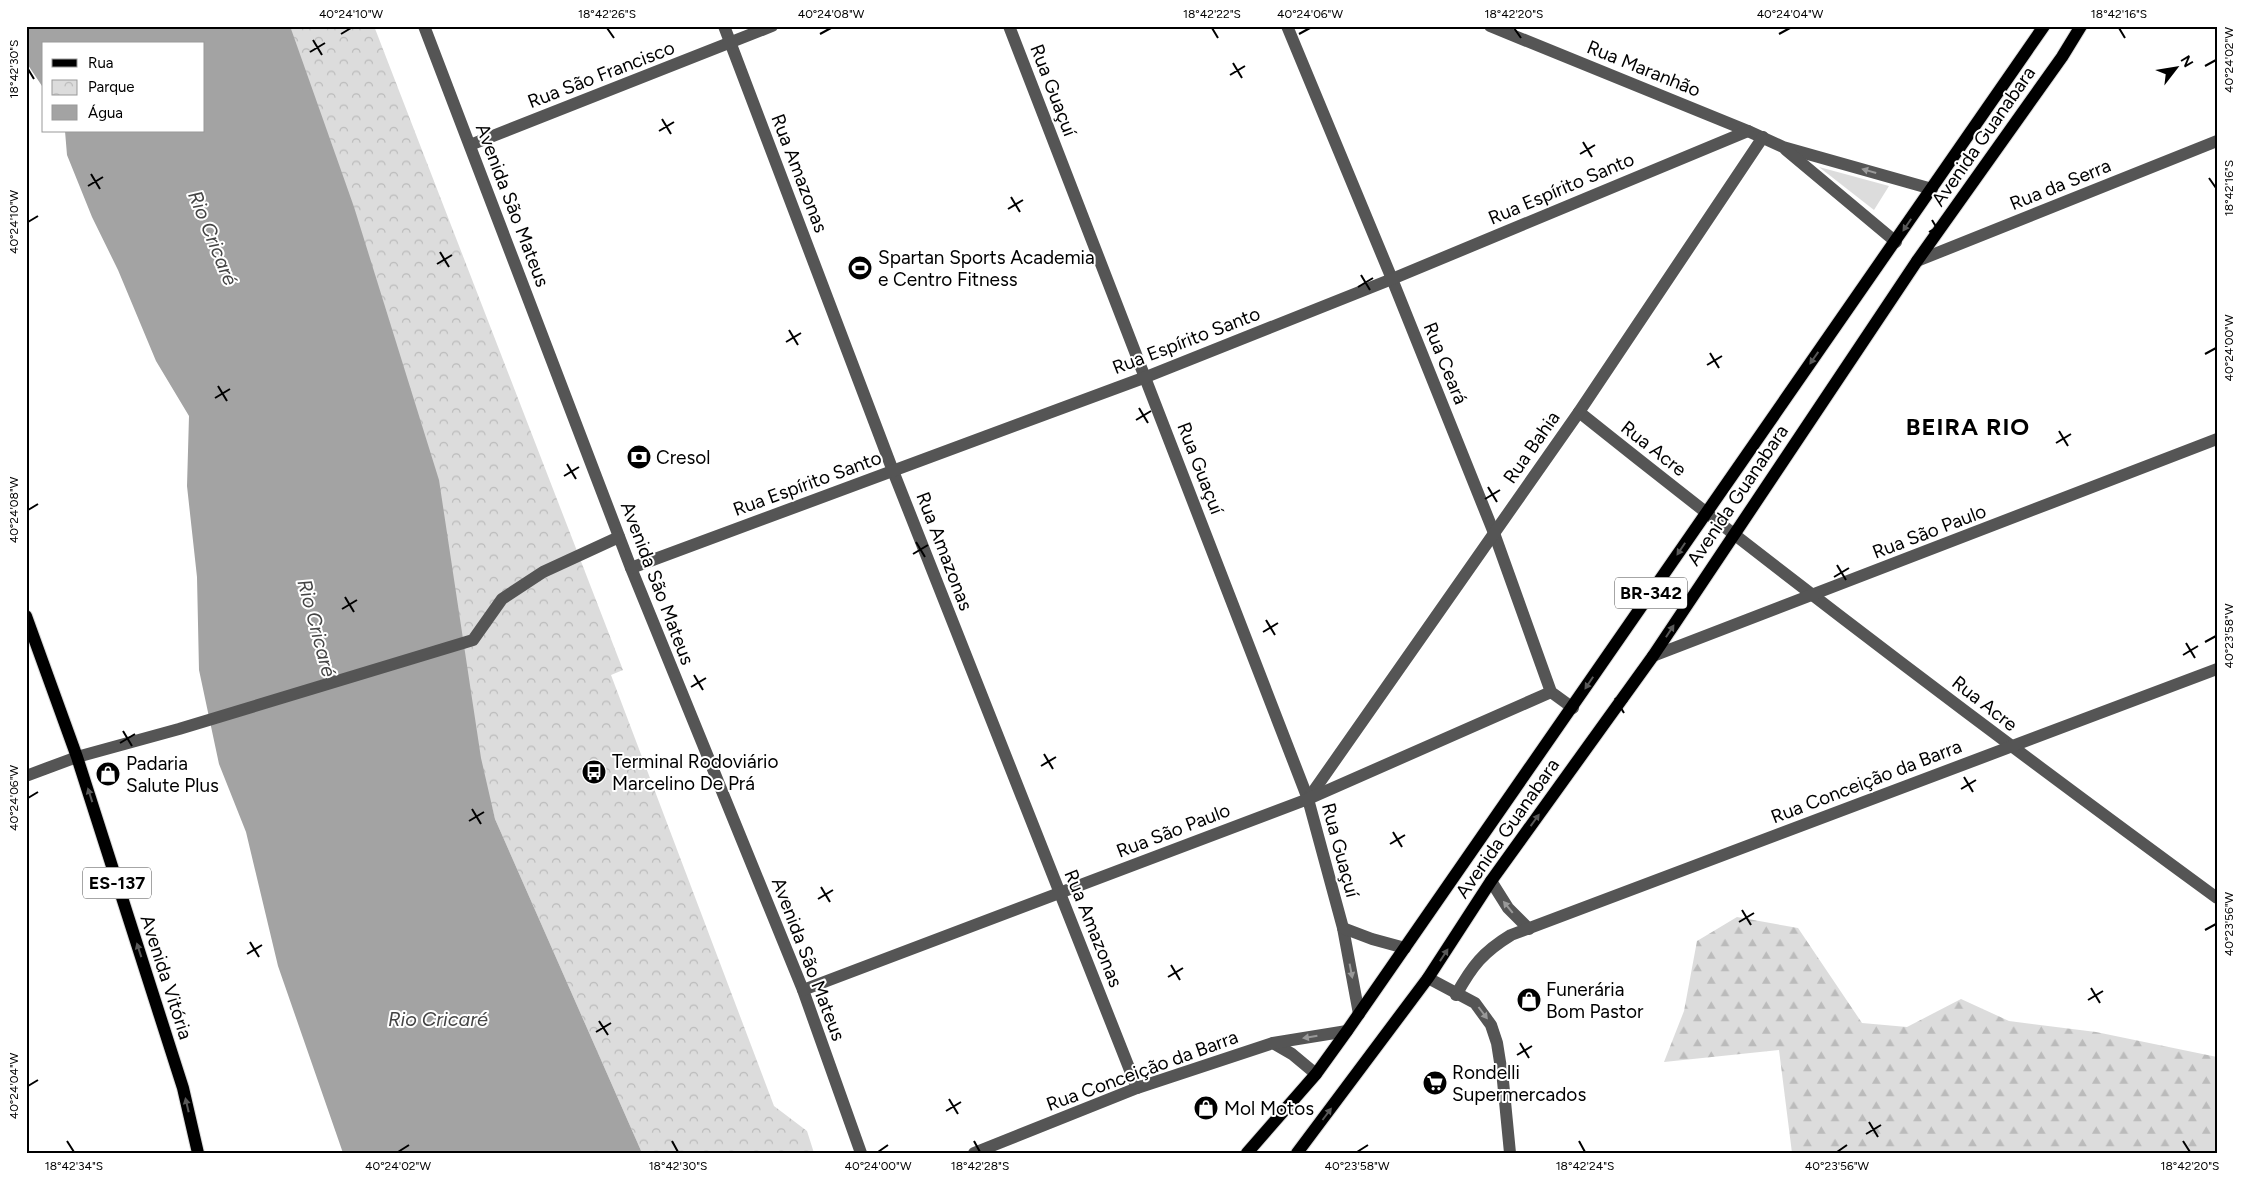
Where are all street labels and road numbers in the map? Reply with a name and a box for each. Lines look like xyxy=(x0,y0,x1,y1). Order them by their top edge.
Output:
street label: Rua Maranhão xyxy=(1584,35,1704,102)
street label: Rua São Francisco xyxy=(524,36,678,113)
street label: Rua Guaçuí xyxy=(1025,41,1082,141)
street label: Avenida Guanabara xyxy=(1927,62,2040,211)
street label: Rua Amazonas xyxy=(766,111,833,236)
street label: Avenida São Mateus xyxy=(471,120,554,290)
street label: Rua Espírito Santo xyxy=(1485,147,1638,230)
street label: Rua da Serra xyxy=(2006,154,2114,215)
street label: Rua Espírito Santo xyxy=(1109,302,1263,379)
street label: Rua Ceará xyxy=(1419,319,1472,408)
street label: Rua Bahia xyxy=(1498,407,1565,488)
street label: Rua Acre xyxy=(1616,416,1691,481)
street label: Rua Guaçuí xyxy=(1172,419,1229,519)
street label: Avenida Guanabara xyxy=(1682,420,1793,570)
street label: Rua Espírito Santo xyxy=(730,446,885,521)
street label: Rua Amazonas xyxy=(911,489,978,614)
street label: Avenida São Mateus xyxy=(616,498,699,668)
street label: Rua São Paulo xyxy=(1869,499,1989,564)
road number: BR-342 xyxy=(1615,578,1687,608)
street label: Rua Acre xyxy=(1947,671,2022,736)
street label: Rua Conceição da Barra xyxy=(1768,734,1965,828)
street label: Avenida Guanabara xyxy=(1451,754,1564,903)
street label: Rua São Paulo xyxy=(1113,798,1233,863)
street label: Rua Guaçuí xyxy=(1317,800,1365,901)
street label: Rua Amazonas xyxy=(1059,866,1128,991)
road number: ES-137 xyxy=(83,868,151,898)
street label: Avenida São Mateus xyxy=(767,874,850,1044)
street label: Avenida Vitória xyxy=(136,912,197,1042)
street label: Rua Conceição da Barra xyxy=(1043,1025,1241,1116)

